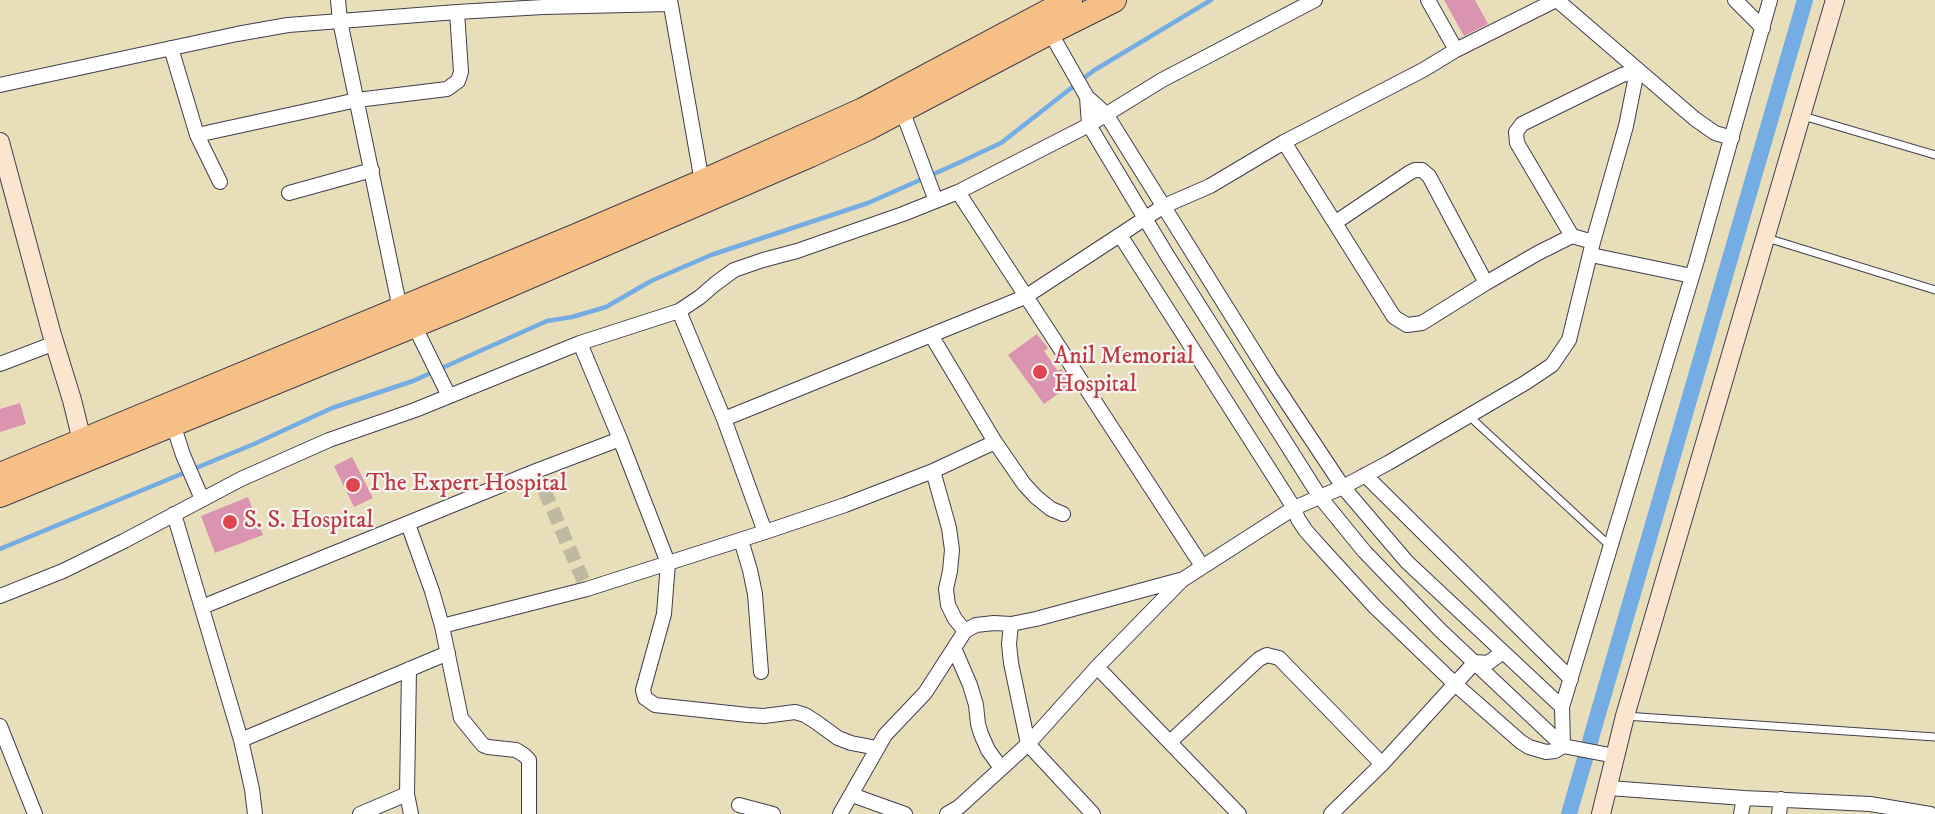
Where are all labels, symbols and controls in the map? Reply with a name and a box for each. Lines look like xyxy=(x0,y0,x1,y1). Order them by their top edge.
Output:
place label: Anil Memorial Hospital xyxy=(1054,344,1194,400)
marker: Anil Memorial Hospital xyxy=(1031,363,1049,381)
place label: The Expert Hospital xyxy=(366,471,567,499)
marker: The Expert Hospital xyxy=(344,476,362,494)
place label: S. S. Hospital xyxy=(244,508,374,536)
marker: S. S. Hospital xyxy=(221,513,239,531)

